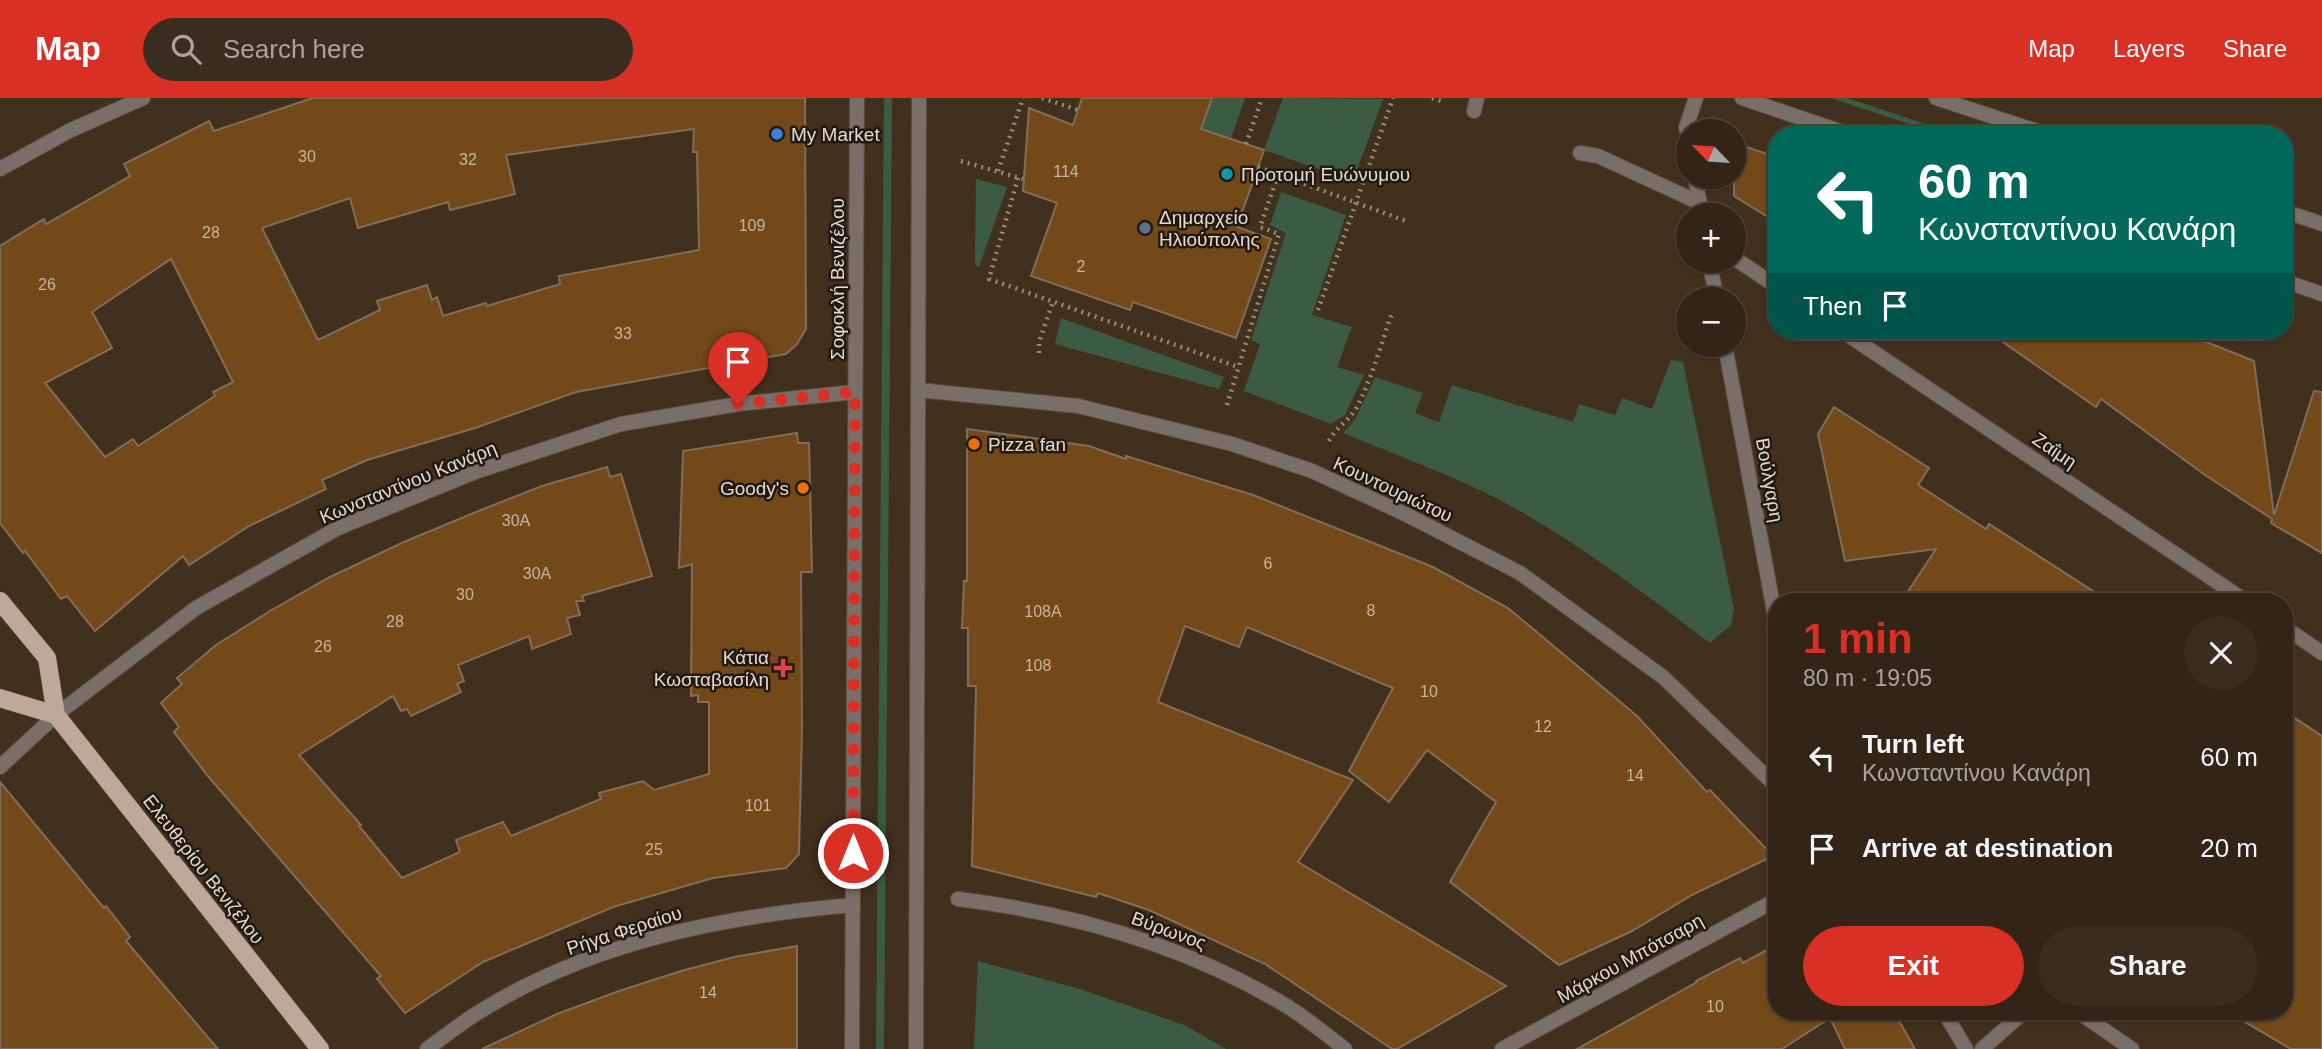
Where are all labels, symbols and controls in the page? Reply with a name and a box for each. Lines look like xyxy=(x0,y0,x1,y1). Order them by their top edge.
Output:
search box xyxy=(143,18,633,81)
text: Map xyxy=(35,30,101,67)
icon: search xyxy=(167,30,205,68)
text: Search here xyxy=(223,34,365,64)
text: Map xyxy=(2028,35,2075,62)
text: Layers xyxy=(2113,35,2185,62)
text: Share xyxy=(2223,35,2287,62)
north arrow xyxy=(1676,119,1746,189)
map controls xyxy=(1676,119,1746,357)
place label: My Market xyxy=(791,124,880,145)
marker: My Market xyxy=(769,126,785,142)
house number: 30 xyxy=(298,148,316,165)
house number: 32 xyxy=(459,151,477,168)
icon: left xyxy=(1803,154,1894,245)
text: 60 m xyxy=(1918,154,2030,208)
house number: 114 xyxy=(1053,163,1079,180)
place label: Προτομή Ευώνυμου xyxy=(1241,164,1410,185)
marker: Προτομή Ευώνυμου xyxy=(1219,166,1235,182)
street label: Σοφοκλή Βενιζέλου xyxy=(827,198,848,360)
button: + xyxy=(1676,203,1746,273)
place label: Δημαρχείο Ηλιούπολης xyxy=(1159,207,1260,250)
text: Κωνσταντίνου Κανάρη xyxy=(1918,211,2236,247)
house number: 109 xyxy=(739,217,765,234)
marker: Δημαρχείο Ηλιούπολης xyxy=(1137,220,1153,236)
house number: 28 xyxy=(202,224,220,241)
house number: 2 xyxy=(1077,258,1086,275)
house number: 26 xyxy=(38,276,56,293)
button: − xyxy=(1676,287,1746,357)
icon: arrive xyxy=(1876,287,1914,325)
text: Then xyxy=(1803,291,1862,321)
house number: 33 xyxy=(614,325,632,342)
pin xyxy=(708,332,768,404)
icon: arrive xyxy=(719,343,757,381)
street label: Ζαΐμη xyxy=(2029,428,2081,473)
place label: Pizza fan xyxy=(988,434,1066,455)
marker: Pizza fan xyxy=(966,436,982,452)
street label: Βούλγαρη xyxy=(1752,436,1787,524)
street label: Κωνσταντίνου Κανάρη xyxy=(317,437,500,528)
street label: Κουντουριώτου xyxy=(1330,453,1456,526)
place label: Goody's xyxy=(720,478,789,499)
marker: Goody's xyxy=(795,480,811,496)
house number: 30Α xyxy=(502,512,531,529)
house number: 6 xyxy=(1264,555,1273,572)
house number: 30Α xyxy=(523,565,552,582)
house number: 30 xyxy=(456,586,474,603)
house number: 8 xyxy=(1367,602,1376,619)
house number: 108Α xyxy=(1024,603,1062,620)
house number: 28 xyxy=(386,613,404,630)
text: 1 min xyxy=(1803,615,1913,662)
button: close xyxy=(2184,616,2258,690)
house number: 26 xyxy=(314,638,332,655)
place label: Κάτια Κωσταβασίλη xyxy=(654,647,769,690)
house number: 108 xyxy=(1025,657,1051,674)
marker: Κάτια Κωσταβασίλη xyxy=(775,660,791,676)
text: 80 m · 19:05 xyxy=(1803,665,1932,691)
house number: 10 xyxy=(1420,683,1438,700)
house number: 12 xyxy=(1534,718,1552,735)
text: Turn left xyxy=(1862,729,1964,759)
icon: left xyxy=(1803,739,1841,777)
text: 60 m xyxy=(2200,742,2258,772)
text: Κωνσταντίνου Κανάρη xyxy=(1862,760,2091,786)
house number: 14 xyxy=(1626,767,1644,784)
street label: Ελευθερίου Βενιζέλου xyxy=(139,791,268,948)
house number: 101 xyxy=(745,797,771,814)
position arrow xyxy=(816,816,890,890)
icon: arrive xyxy=(1803,830,1841,868)
text: Arrive at destination xyxy=(1862,833,2113,863)
text: 20 m xyxy=(2200,833,2258,863)
house number: 25 xyxy=(645,841,663,858)
street label: Ρήγα Φεραίου xyxy=(564,902,684,959)
street label: Βύρωνος xyxy=(1129,907,1209,954)
street label: Μάρκου Μπότσαρη xyxy=(1554,910,1707,1007)
button: Exit xyxy=(1803,926,2024,1006)
button: Share xyxy=(2038,926,2258,1006)
house number: 14 xyxy=(699,984,717,1001)
house number: 10 xyxy=(1706,998,1724,1015)

